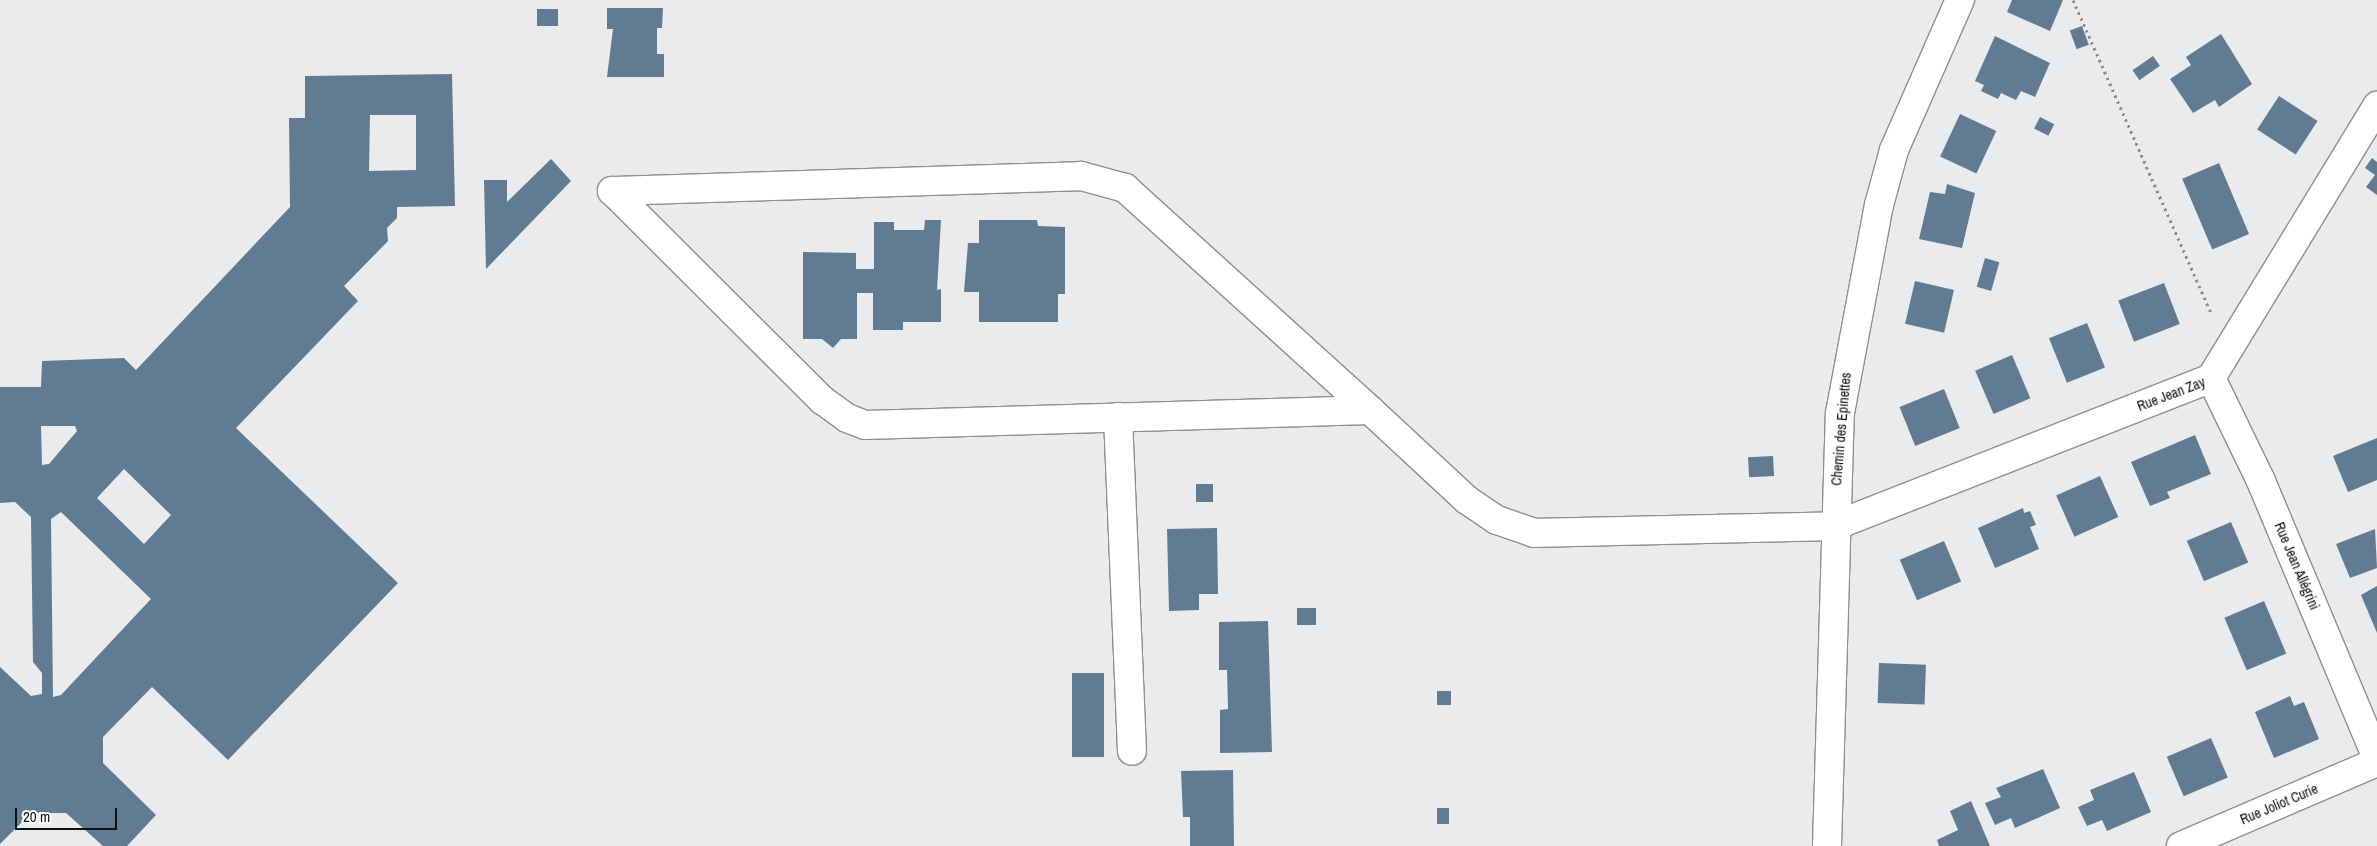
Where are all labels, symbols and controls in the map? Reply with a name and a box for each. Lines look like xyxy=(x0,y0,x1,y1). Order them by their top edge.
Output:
street label: Chemin des Epinettes xyxy=(1828,372,1854,486)
street label: Rue Jean Zay xyxy=(2135,373,2207,415)
street label: Rue Jean Allégrini xyxy=(2271,519,2323,613)
street label: Rue Joliot Curie xyxy=(2238,780,2320,828)
scale bar xyxy=(18,798,120,830)
text: 20 m xyxy=(23,806,50,827)

